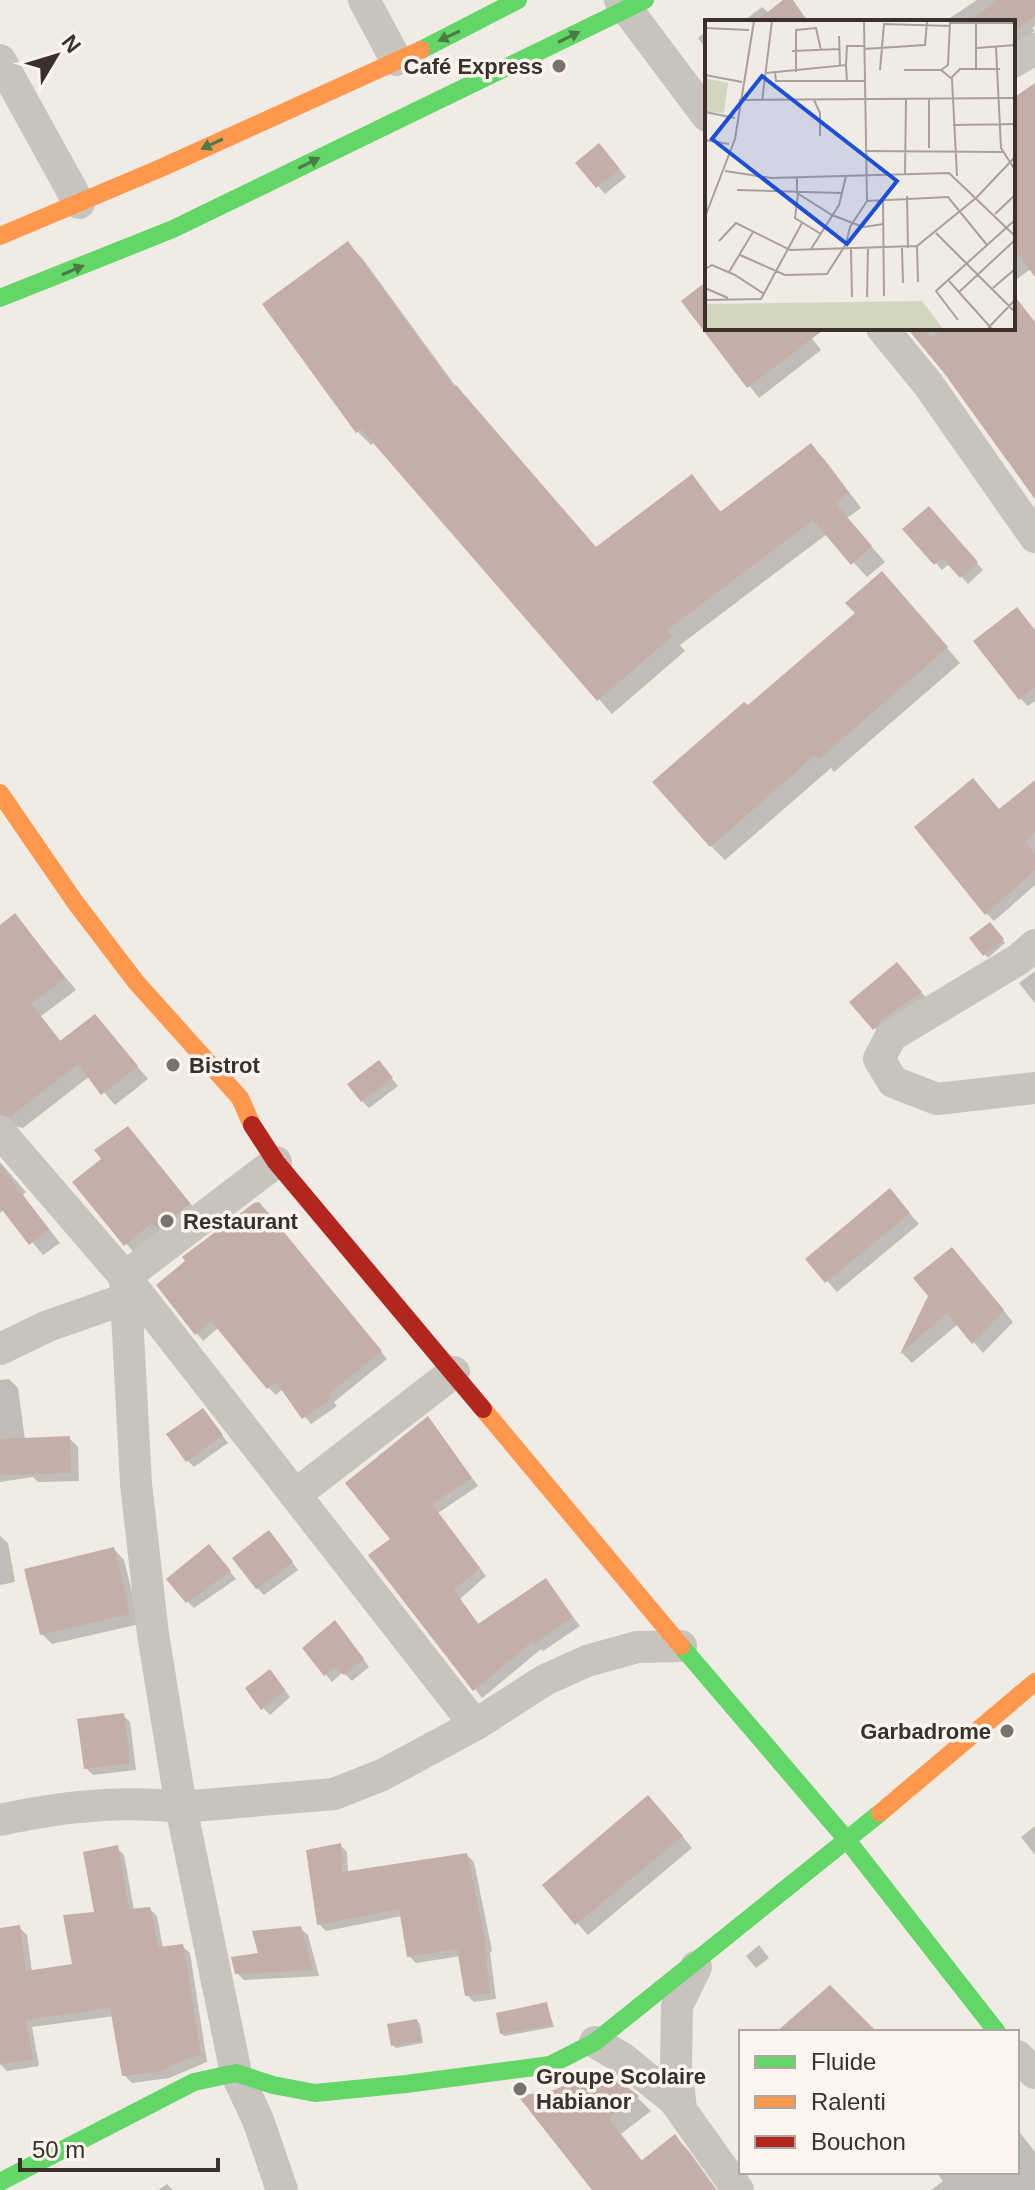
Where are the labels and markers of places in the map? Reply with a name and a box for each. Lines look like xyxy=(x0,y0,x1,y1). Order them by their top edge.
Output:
place label: Café Express xyxy=(404,54,543,79)
marker: Café Express xyxy=(550,57,568,75)
place label: Bistrot xyxy=(189,1053,261,1078)
marker: Bistrot xyxy=(164,1056,182,1074)
place label: Restaurant xyxy=(183,1209,299,1234)
marker: Restaurant xyxy=(158,1212,176,1230)
place label: Garbadrome xyxy=(860,1719,991,1744)
marker: Garbadrome xyxy=(998,1722,1016,1740)
place label: Groupe Scolaire Habianor xyxy=(536,2064,706,2114)
marker: Groupe Scolaire Habianor xyxy=(511,2080,529,2098)

